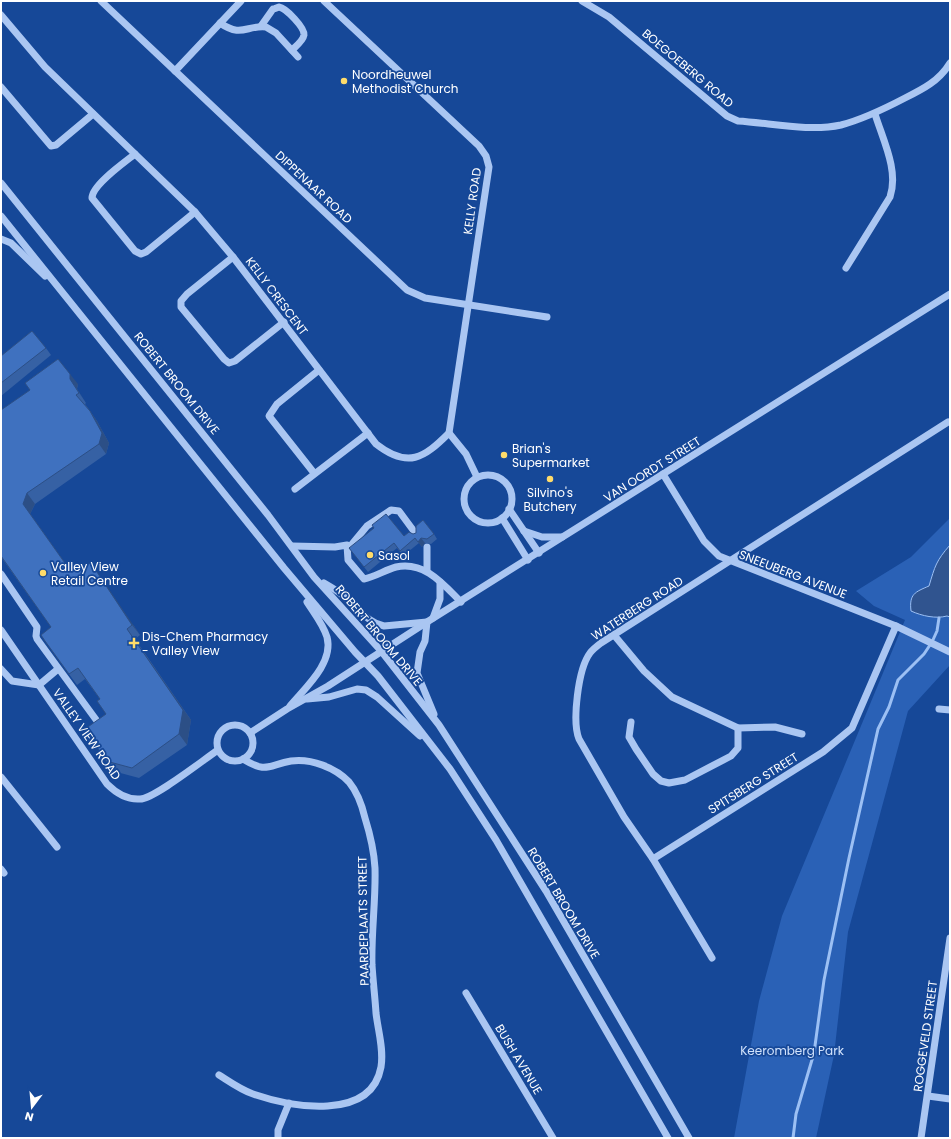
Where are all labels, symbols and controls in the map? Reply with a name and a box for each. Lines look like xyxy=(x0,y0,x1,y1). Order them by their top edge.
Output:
street label: BOEGOEBERG ROAD xyxy=(639,25,737,111)
place label: Noordheuwel Methodist Church xyxy=(352,66,458,97)
marker: Noordheuwel Methodist Church xyxy=(339,76,349,86)
street label: DIPPENAAR ROAD xyxy=(272,147,356,227)
street label: KELLY ROAD xyxy=(459,167,485,235)
street label: KELLY CRESCENT xyxy=(242,253,312,339)
street label: ROBERT BROOM DRIVE xyxy=(130,328,224,438)
street label: VAN OORDT STREET xyxy=(600,432,704,506)
place label: Brian's Supermarket xyxy=(512,440,590,471)
marker: Brian's Supermarket xyxy=(499,450,509,460)
marker: Silvino's Butchery xyxy=(545,474,555,484)
place label: Silvino's Butchery xyxy=(523,484,577,515)
street label: SNEEUBERG AVENUE xyxy=(737,546,849,602)
place label: Sasol xyxy=(378,547,410,564)
marker: Sasol xyxy=(365,550,375,560)
place label: Valley View Retail Centre xyxy=(51,558,128,589)
marker: Valley View Retail Centre xyxy=(38,568,48,578)
street label: WATERBERG ROAD xyxy=(588,572,686,644)
street label: ROBERT BROOM DRIVE xyxy=(332,581,426,689)
place label: Dis-Chem Pharmacy - Valley View xyxy=(142,628,268,659)
marker: Dis-Chem Pharmacy - Valley View xyxy=(129,638,139,648)
street label: VALLEY VIEW ROAD xyxy=(49,685,125,783)
street label: SPITSBERG STREET xyxy=(705,748,802,818)
street label: ROBERT BROOM DRIVE xyxy=(524,844,604,962)
street label: PAARDEPLAATS STREET xyxy=(353,855,373,986)
street label: ROGGEVELD STREET xyxy=(909,979,941,1093)
street label: BUSH AVENUE xyxy=(491,1021,547,1097)
park label: Keeromberg Park xyxy=(740,1042,845,1059)
north arrow xyxy=(12,1087,52,1127)
text: N xyxy=(23,1108,35,1125)

